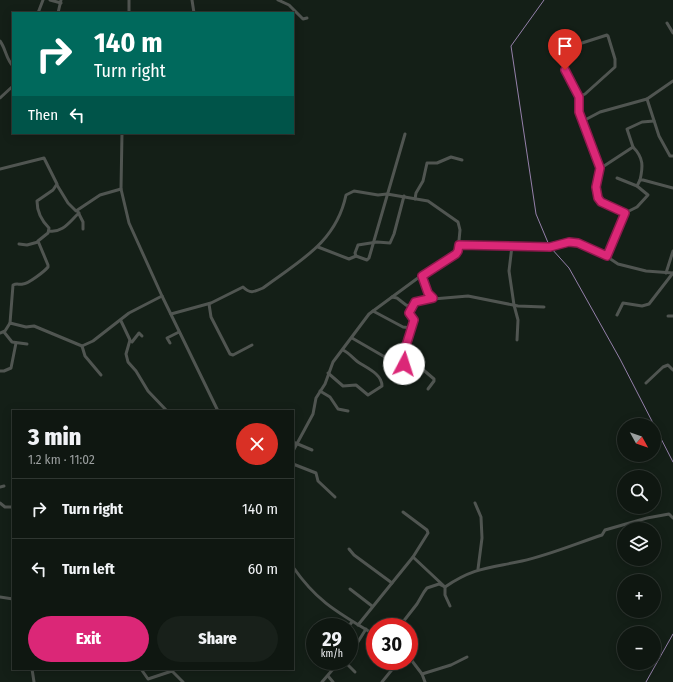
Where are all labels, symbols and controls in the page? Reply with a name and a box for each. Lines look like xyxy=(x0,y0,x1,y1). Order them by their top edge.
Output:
text: 140 m xyxy=(94,26,163,59)
icon: right xyxy=(28,28,80,80)
pin xyxy=(548,29,582,70)
icon: arrive xyxy=(554,35,576,57)
text: Turn right xyxy=(94,60,166,82)
icon: left xyxy=(66,104,88,126)
text: Then xyxy=(28,106,58,124)
position arrow xyxy=(383,343,425,385)
north arrow xyxy=(617,418,661,462)
map controls xyxy=(617,418,661,670)
text: 3 min xyxy=(28,423,81,451)
button: close xyxy=(236,423,278,465)
text: 1.2 km · 11:02 xyxy=(28,452,95,467)
button: search xyxy=(617,470,661,514)
icon: right xyxy=(28,498,50,520)
text: Turn right xyxy=(62,500,123,518)
text: 140 m xyxy=(242,500,278,518)
button: layers xyxy=(617,522,661,566)
icon: left xyxy=(28,558,50,580)
text: Turn left xyxy=(62,560,115,578)
text: 60 m xyxy=(248,560,278,578)
button: + xyxy=(617,574,661,618)
button: Exit xyxy=(28,616,149,662)
button: Share xyxy=(157,616,278,662)
speed limit sign: 30 xyxy=(366,618,418,670)
button: − xyxy=(617,626,661,670)
text: 29 xyxy=(322,627,342,651)
text: km/h xyxy=(321,648,343,660)

